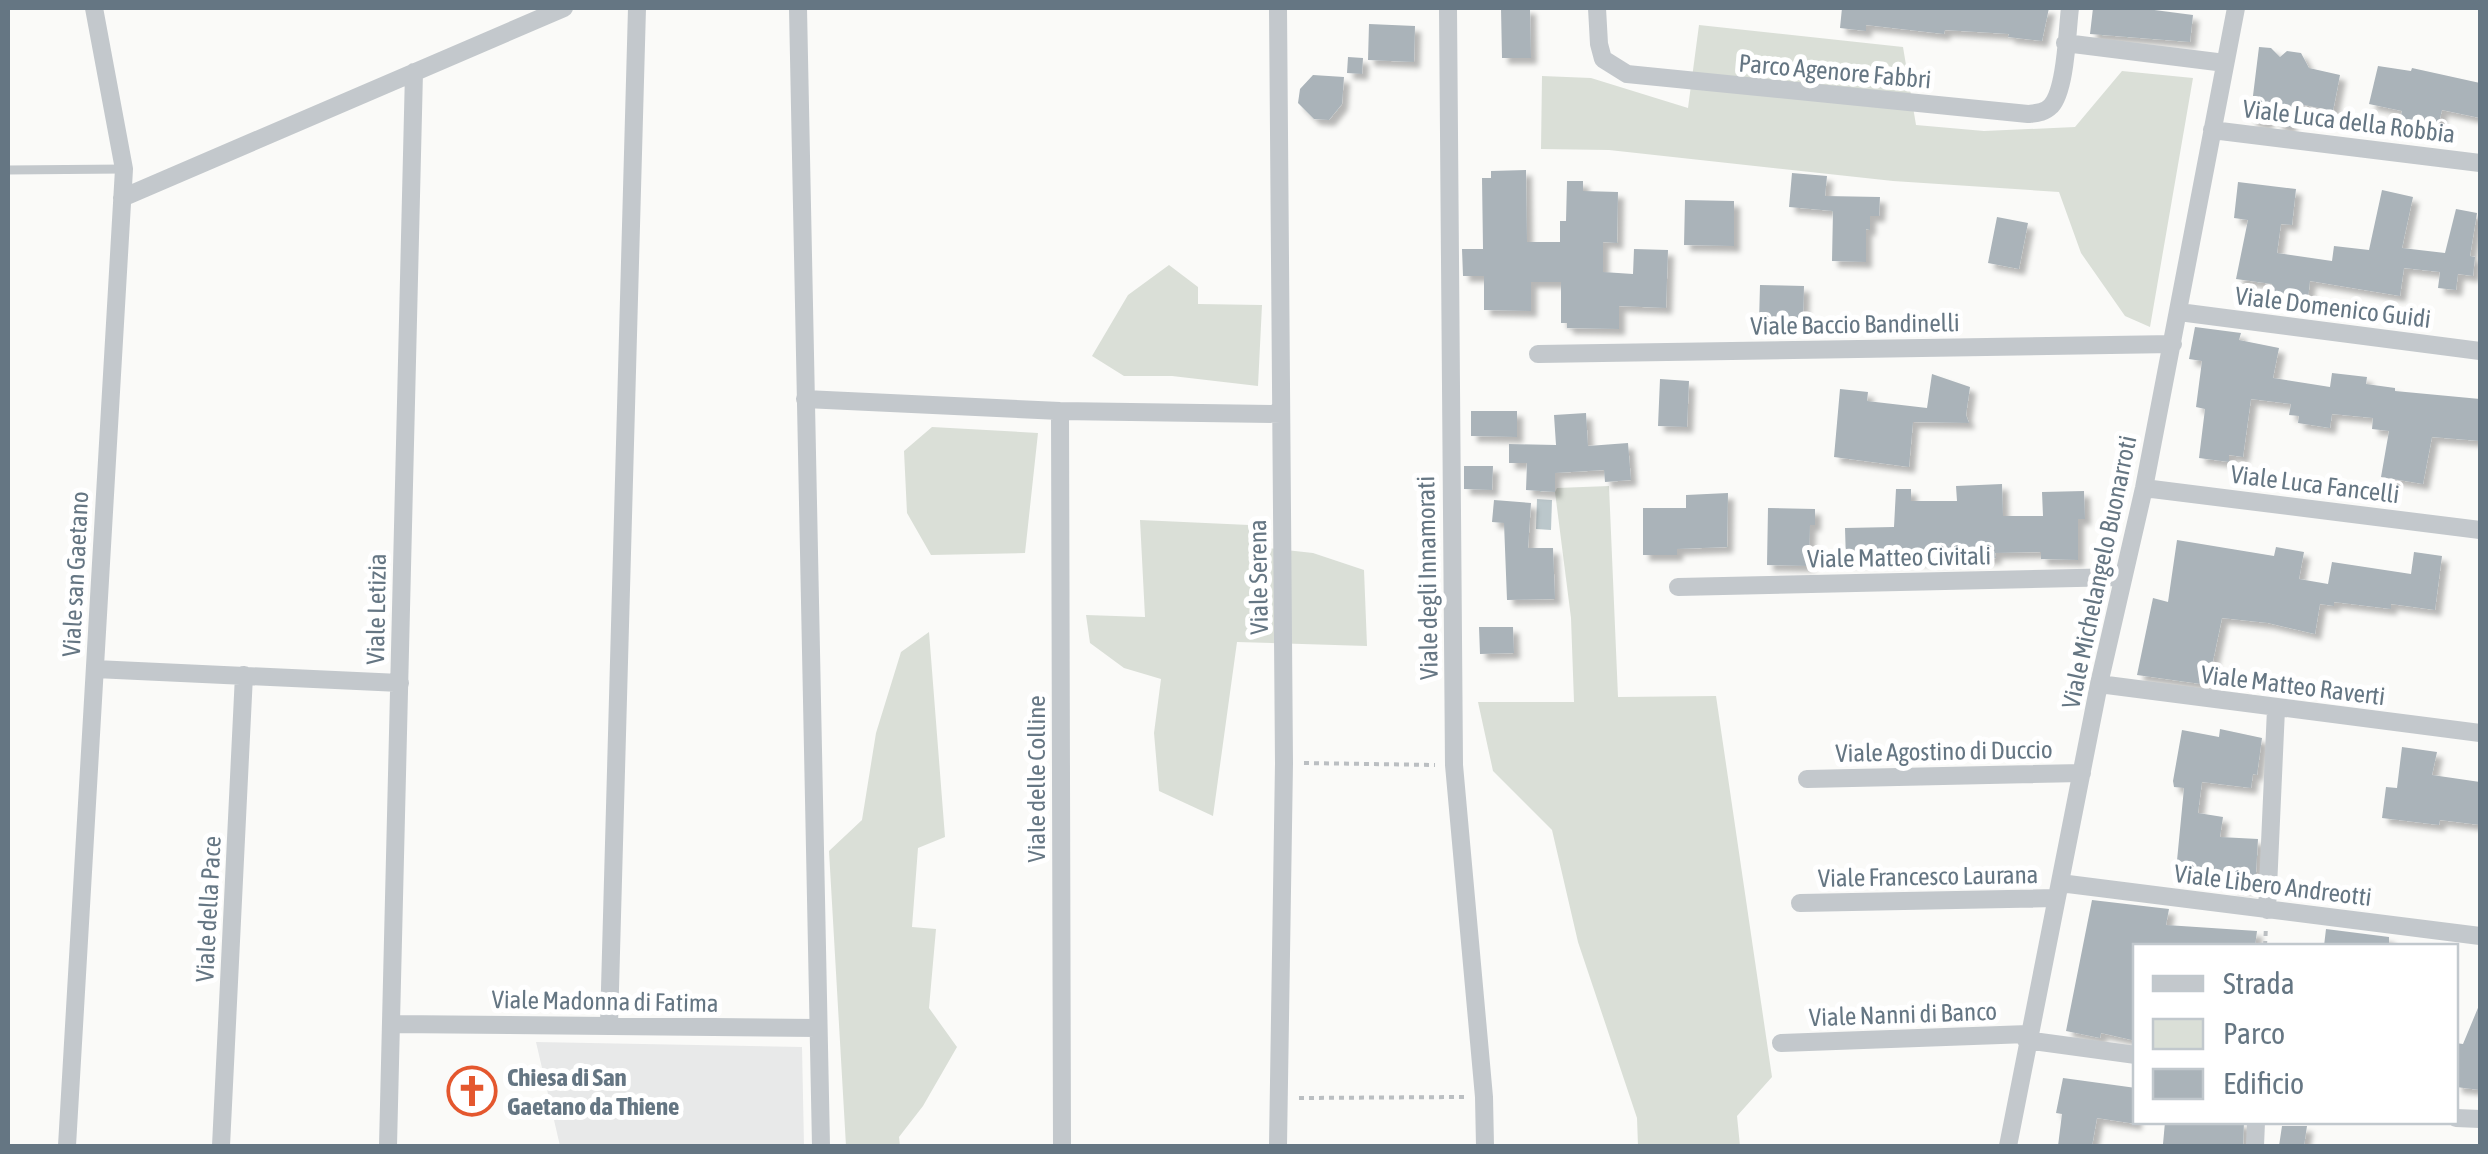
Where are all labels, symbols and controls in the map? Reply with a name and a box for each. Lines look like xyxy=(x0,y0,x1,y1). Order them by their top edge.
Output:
street label: Parco Agenore Fabbri xyxy=(1738,49,1932,93)
street label: Viale Luca della Robbia xyxy=(2241,94,2457,148)
street label: Viale Domenico Guidi xyxy=(2234,281,2432,333)
street label: Viale Baccio Bandinelli xyxy=(1750,308,1960,340)
street label: Viale Michelangelo Buonarroti xyxy=(2056,433,2142,711)
street label: Viale Luca Fancelli xyxy=(2229,460,2401,508)
street label: Viale degli Innamorati xyxy=(1411,476,1443,680)
street label: Viale san Gaetano xyxy=(57,491,93,657)
street label: Viale Serena xyxy=(1243,519,1273,635)
street label: Viale Matteo Civitali xyxy=(1807,541,1991,573)
street label: Viale Letizia xyxy=(361,553,391,665)
street label: Viale Matteo Raverti xyxy=(2199,660,2387,710)
street label: Viale delle Colline xyxy=(1022,695,1050,863)
street label: Viale Agostino di Duccio xyxy=(1835,735,2053,767)
street label: Viale della Pace xyxy=(190,835,226,983)
street label: Viale Libero Andreotti xyxy=(2173,859,2373,911)
street label: Viale Francesco Laurana xyxy=(1818,860,2038,892)
legend xyxy=(2133,944,2458,1124)
text: Strada xyxy=(2223,966,2295,1000)
street label: Viale Madonna di Fatima xyxy=(491,985,719,1017)
street label: Viale Nanni di Banco xyxy=(1808,997,1998,1031)
text: Parco xyxy=(2223,1016,2285,1050)
place label: Chiesa di San Gaetano da Thiene xyxy=(507,1063,679,1120)
church icon: Chiesa di San Gaetano da Thiene xyxy=(446,1065,498,1117)
text: Edificio xyxy=(2223,1066,2304,1100)

